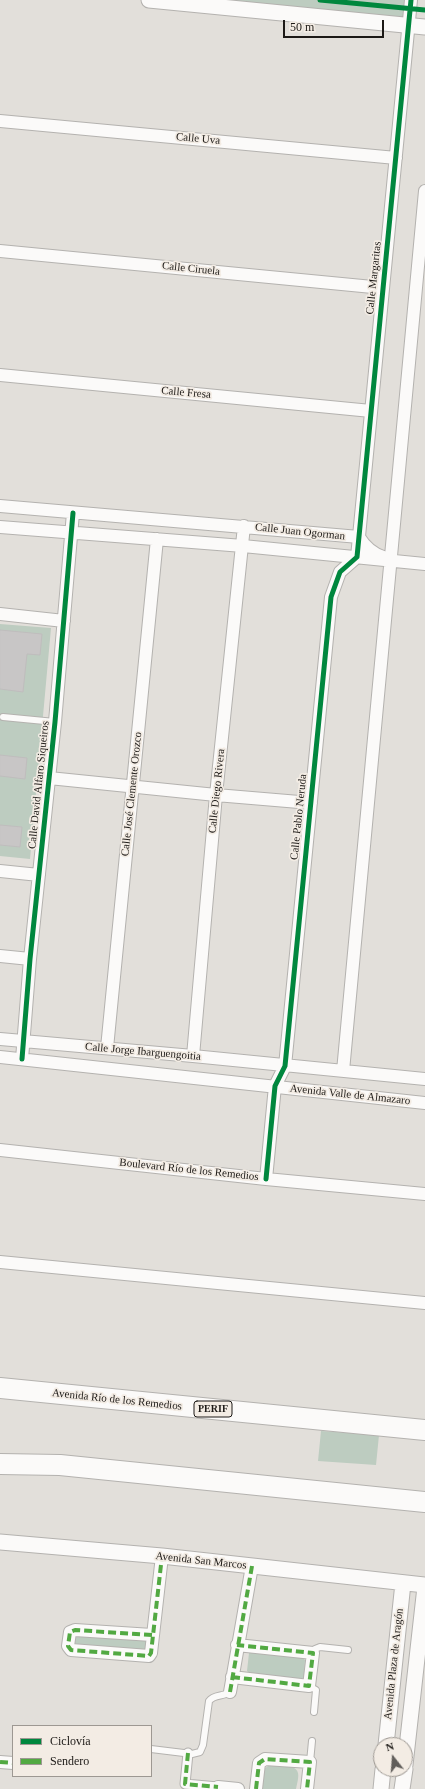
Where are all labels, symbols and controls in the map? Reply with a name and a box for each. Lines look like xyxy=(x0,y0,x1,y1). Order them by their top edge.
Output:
scale bar xyxy=(285,12,386,38)
text: 50 m xyxy=(290,20,314,34)
street label: Calle Uva xyxy=(175,130,221,148)
street label: Calle Margaritas xyxy=(364,241,384,315)
street label: Calle Ciruela xyxy=(161,259,221,279)
street label: Calle Fresa xyxy=(161,384,211,402)
street label: Calle Juan Ogorman xyxy=(254,521,346,543)
street label: Calle David Alfaro Siqueiros xyxy=(26,720,52,850)
street label: Calle José Clemente Orozco xyxy=(119,731,145,857)
street label: Calle Diego Rivera xyxy=(206,748,228,834)
street label: Calle Pablo Neruda xyxy=(288,773,310,861)
street label: Calle Jorge Ibarguengoitia xyxy=(85,1040,201,1064)
street label: Avenida Valle de Almazaro xyxy=(289,1082,411,1108)
street label: Boulevard Río de los Remedios xyxy=(119,1156,259,1184)
street label: Avenida Río de los Remedios xyxy=(51,1387,183,1413)
road number: PERIF xyxy=(194,1401,232,1417)
street label: Avenida San Marcos xyxy=(155,1550,247,1572)
street label: Avenida Plaza de Aragón xyxy=(382,1608,406,1720)
legend xyxy=(12,1725,152,1777)
text: Ciclovía xyxy=(50,1734,91,1748)
north arrow xyxy=(373,1737,413,1777)
text: N xyxy=(384,1740,395,1753)
text: Sendero xyxy=(50,1754,89,1768)

